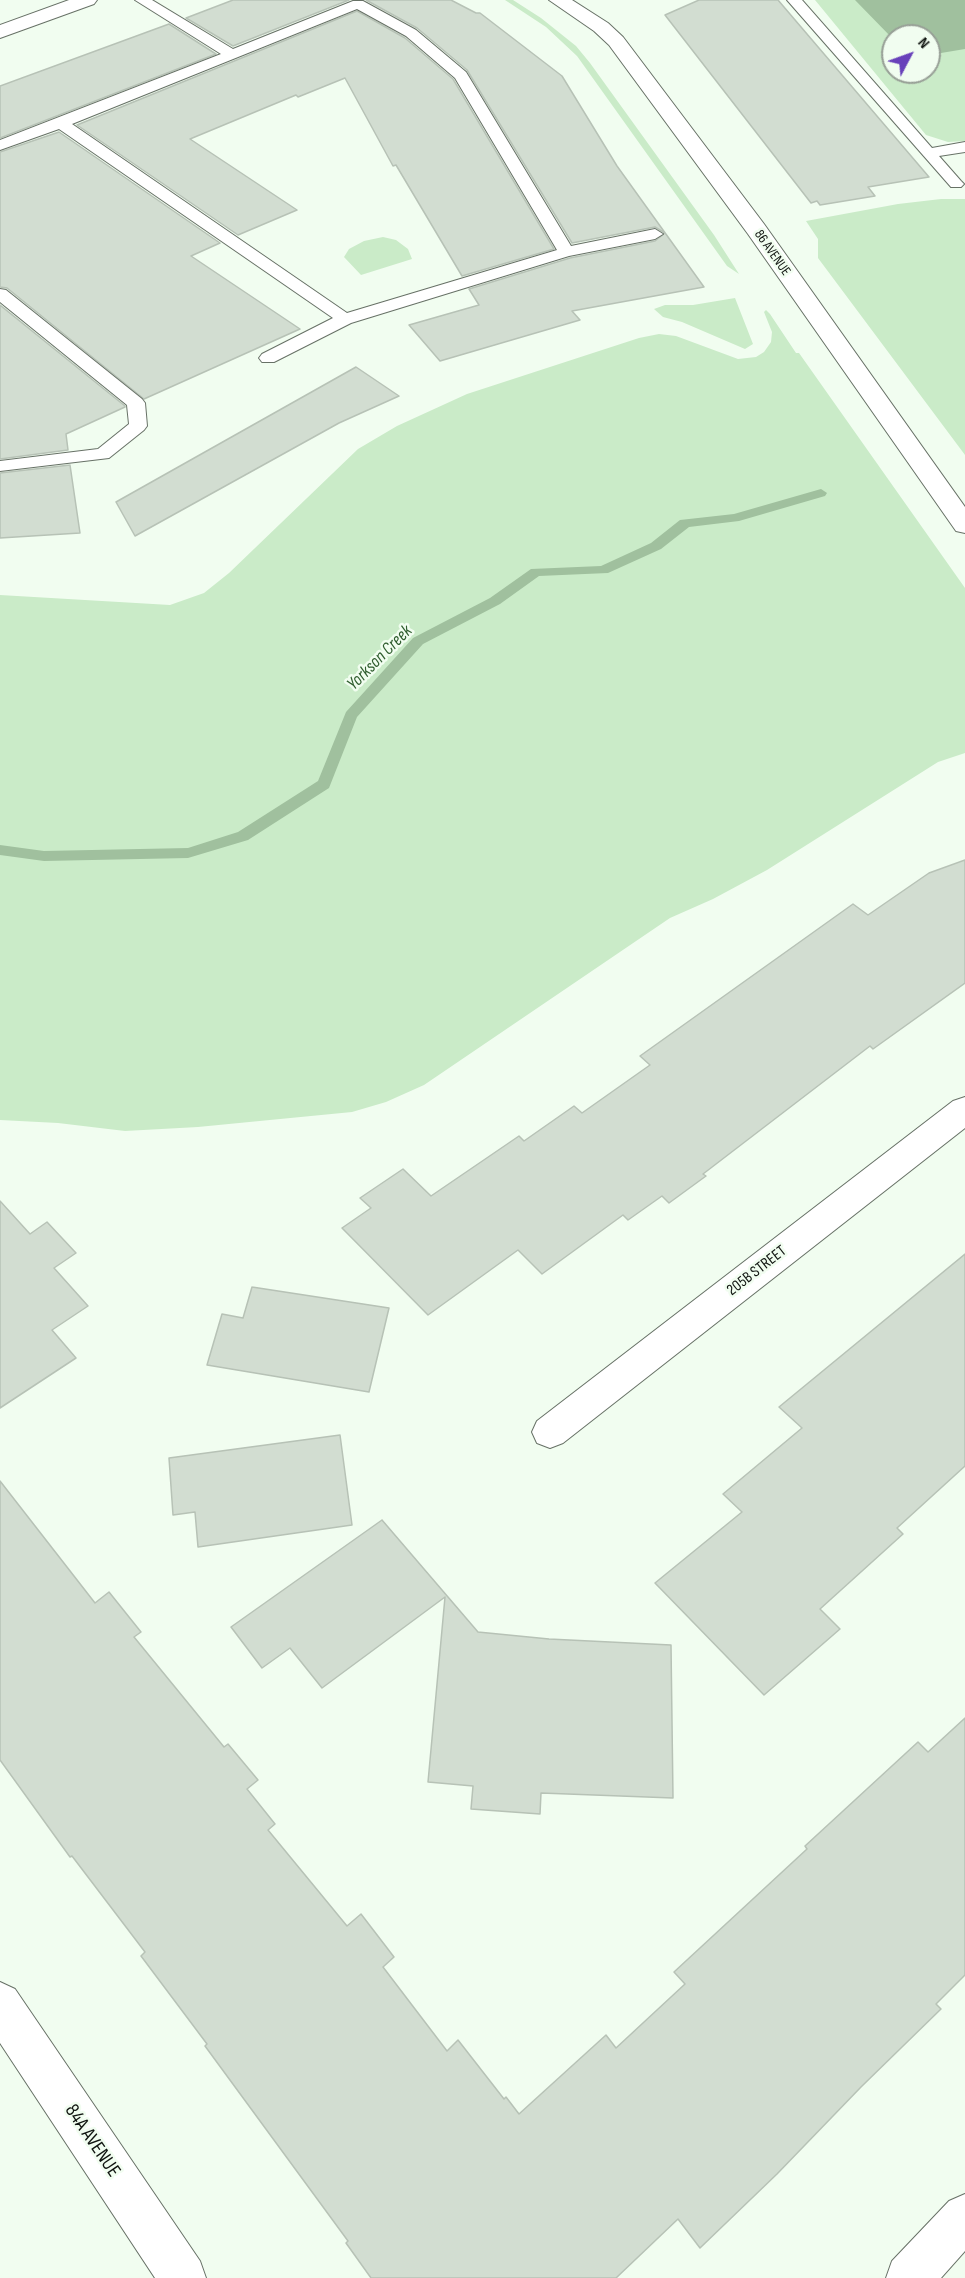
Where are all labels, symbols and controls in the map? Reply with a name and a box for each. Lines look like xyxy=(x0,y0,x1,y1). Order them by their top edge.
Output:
north arrow xyxy=(881,24,941,84)
text: N xyxy=(913,34,933,53)
street label: 86 AVENUE xyxy=(750,227,794,279)
water label: Yorkson Creek xyxy=(343,621,417,695)
street label: 205B STREET xyxy=(723,1242,791,1300)
street label: 84A AVENUE xyxy=(59,2100,125,2182)

